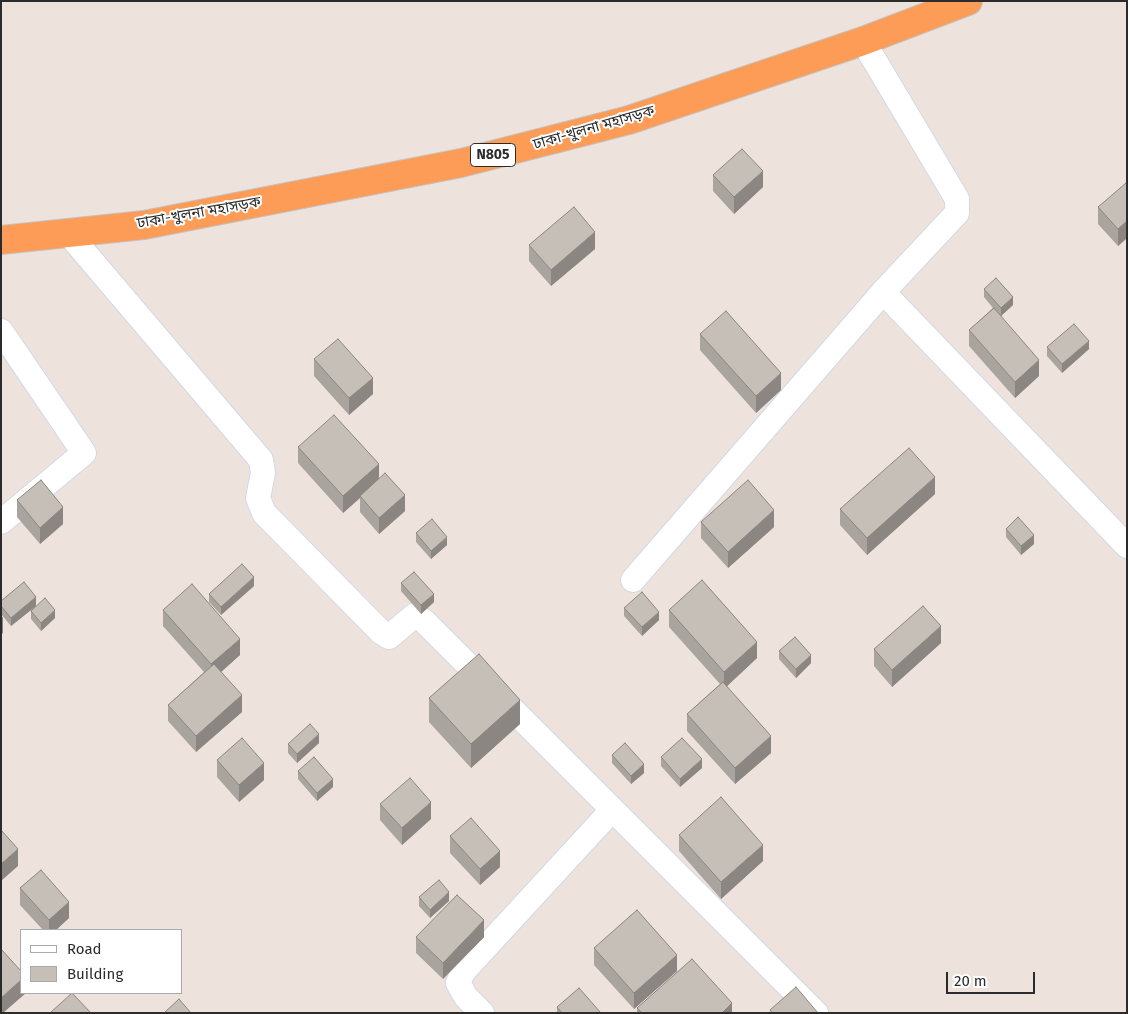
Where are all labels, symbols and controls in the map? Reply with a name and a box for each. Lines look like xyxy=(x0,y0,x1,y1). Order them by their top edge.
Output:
street label: ঢাকা-খুলনা মহাসড়ক xyxy=(531,102,657,154)
road number: N805 xyxy=(470,144,516,166)
street label: ঢাকা-খুলনা মহাসড়ক xyxy=(136,193,262,233)
legend xyxy=(20,929,182,994)
text: Road xyxy=(67,940,102,958)
scale bar xyxy=(948,962,1037,994)
text: Building xyxy=(67,965,123,983)
text: 20 m xyxy=(954,972,987,990)

